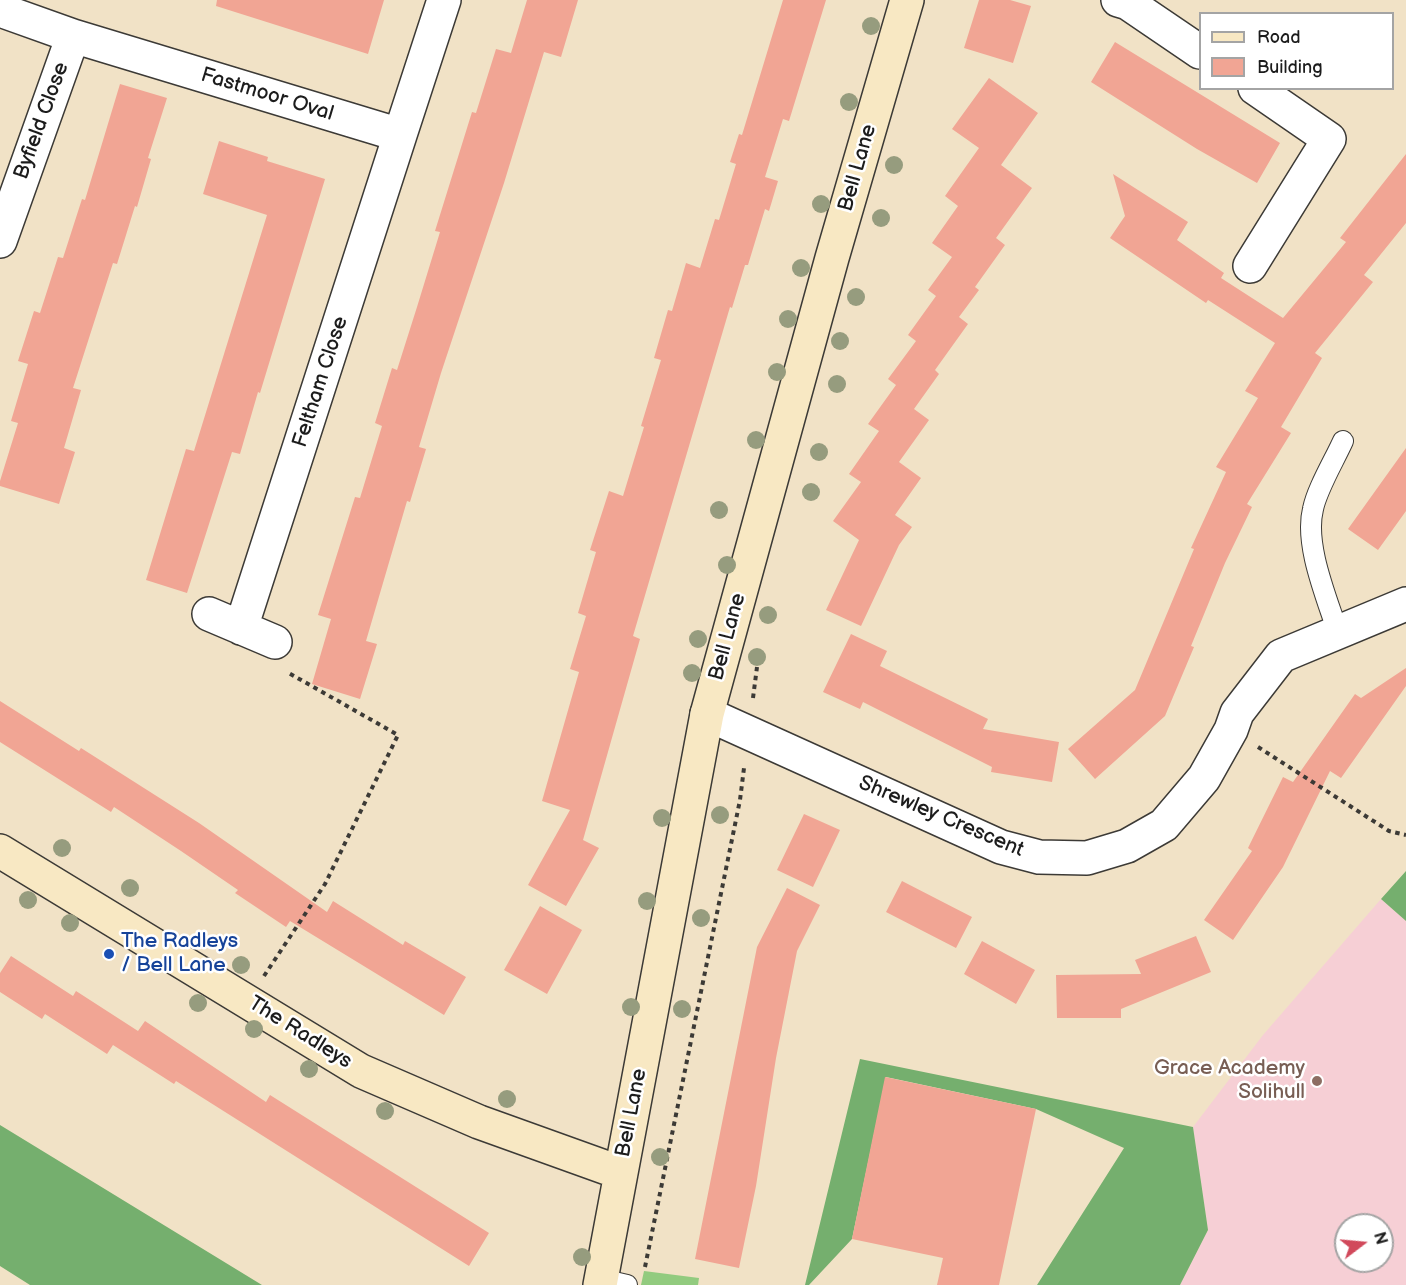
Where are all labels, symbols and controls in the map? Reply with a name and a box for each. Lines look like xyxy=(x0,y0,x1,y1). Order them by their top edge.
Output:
legend xyxy=(1199,12,1394,90)
text: Road xyxy=(1257,27,1301,48)
text: Building xyxy=(1257,57,1323,78)
street label: Byfield Close xyxy=(9,59,75,183)
street label: Fastmoor Oval xyxy=(198,63,336,127)
street label: Bell Lane xyxy=(834,122,882,214)
street label: Feltham Close xyxy=(288,313,354,451)
street label: Bell Lane xyxy=(704,591,752,683)
street label: Shrewley Crescent xyxy=(855,771,1027,863)
place label: The Radleys / Bell Lane xyxy=(121,929,238,979)
marker: The Radleys / Bell Lane xyxy=(102,947,116,961)
street label: The Radleys xyxy=(244,991,356,1075)
place label: Grace Academy Solihull xyxy=(1154,1056,1305,1106)
street label: Bell Lane xyxy=(611,1067,653,1159)
marker: Grace Academy Solihull xyxy=(1310,1074,1324,1088)
north arrow xyxy=(1334,1213,1394,1273)
text: N xyxy=(1369,1230,1391,1247)

